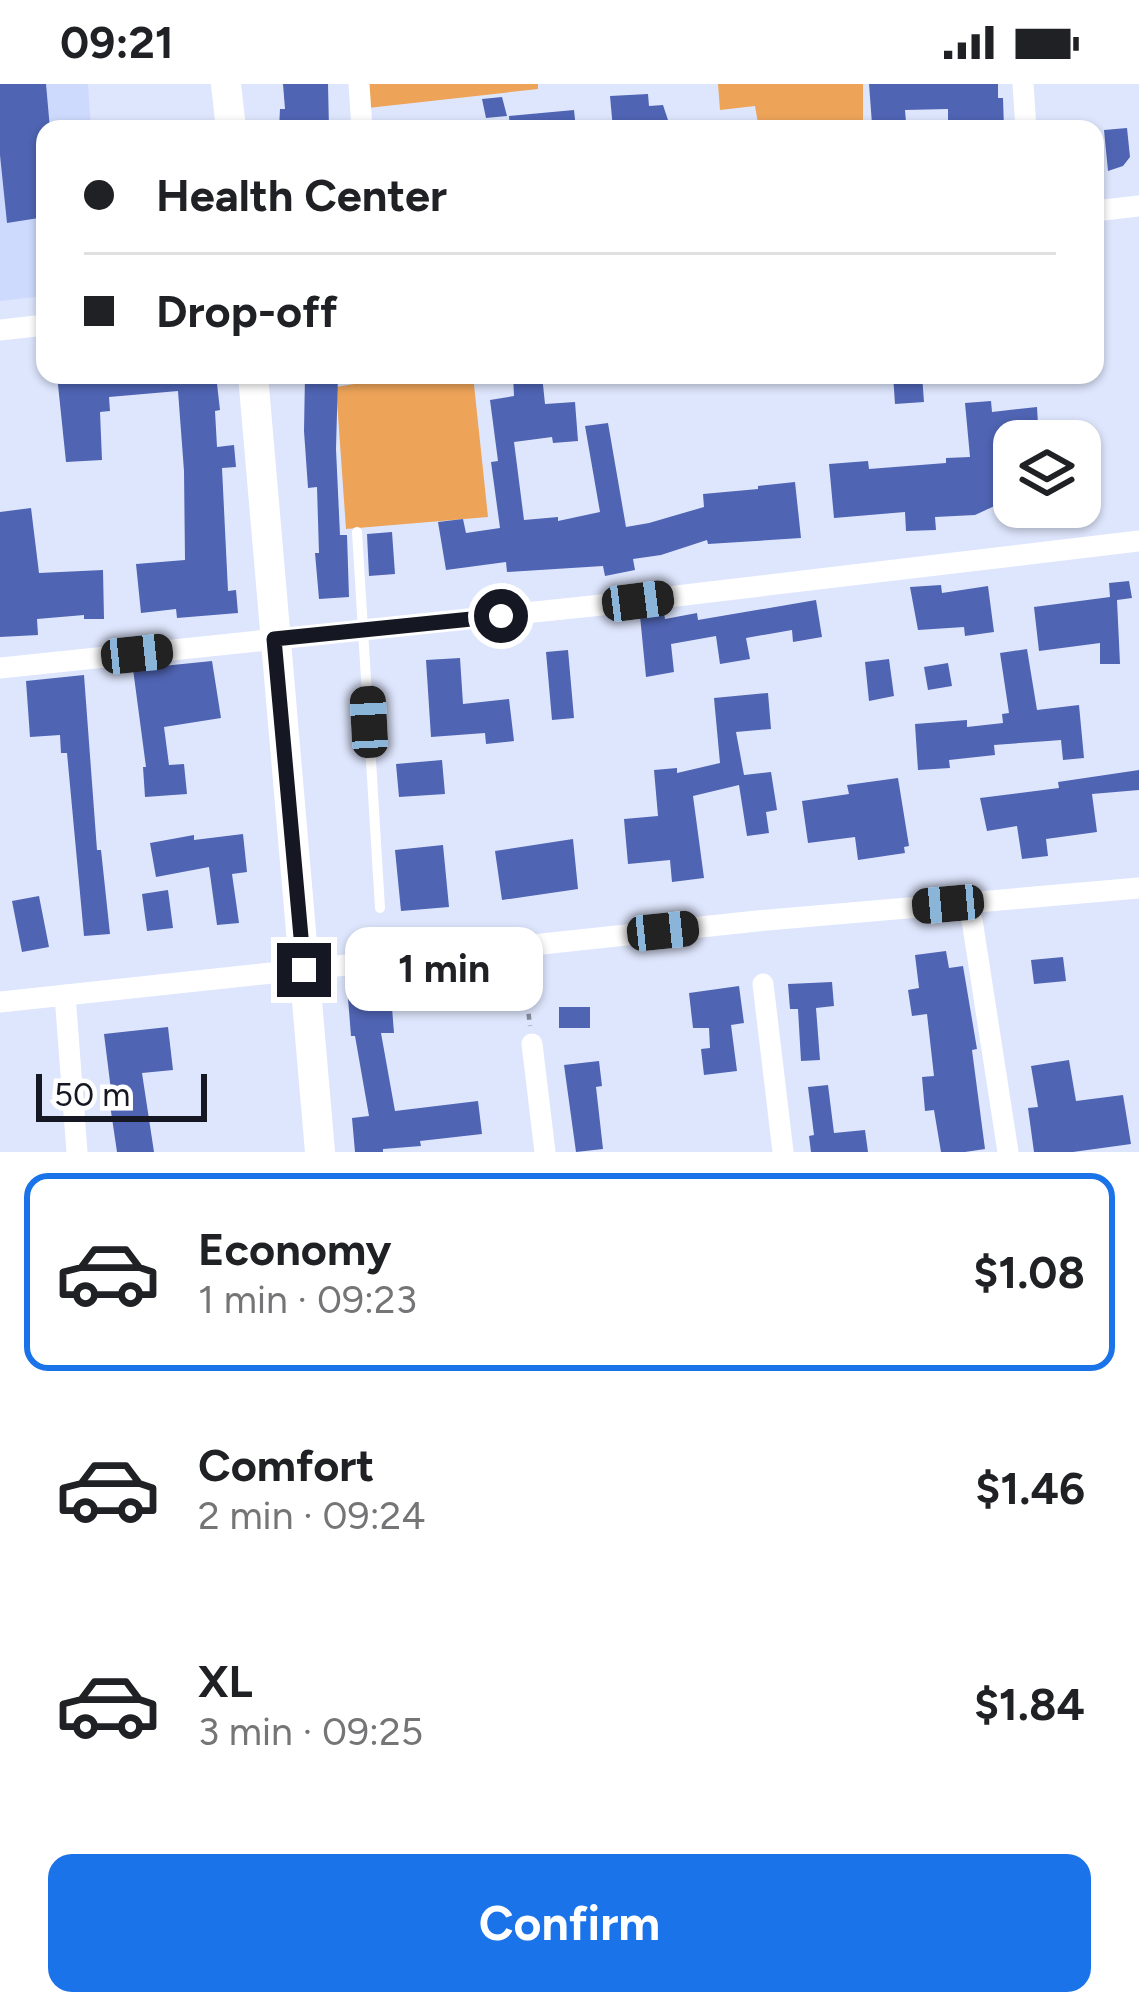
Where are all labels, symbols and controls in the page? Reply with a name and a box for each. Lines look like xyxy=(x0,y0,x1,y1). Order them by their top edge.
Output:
text: 09:21 xyxy=(60,15,174,69)
text: Health Center xyxy=(156,168,447,222)
text: Drop-off xyxy=(156,284,338,338)
map controls xyxy=(993,420,1101,528)
button: layers xyxy=(993,420,1101,528)
car xyxy=(600,579,676,623)
route start xyxy=(474,589,528,643)
car xyxy=(99,632,175,676)
car xyxy=(349,685,389,759)
car xyxy=(911,883,985,925)
car xyxy=(625,909,701,953)
callout: 1 min xyxy=(346,928,544,1012)
route end xyxy=(277,943,331,997)
text: 1 min xyxy=(398,945,490,992)
scale bar xyxy=(36,1068,207,1121)
text: 50 m xyxy=(54,1075,130,1114)
icon: car xyxy=(54,1218,162,1326)
text: Economy xyxy=(198,1222,391,1276)
text: $1.08 xyxy=(973,1245,1085,1299)
text: 1 min · 09:23 xyxy=(198,1276,417,1323)
icon: car xyxy=(54,1434,162,1542)
text: Comfort xyxy=(198,1438,374,1492)
text: $1.46 xyxy=(975,1461,1085,1515)
text: 2 min · 09:24 xyxy=(198,1492,426,1539)
icon: car xyxy=(54,1650,162,1758)
text: XL xyxy=(198,1654,253,1708)
text: $1.84 xyxy=(974,1677,1085,1731)
text: 3 min · 09:25 xyxy=(198,1708,423,1755)
button: Confirm xyxy=(48,1854,1091,1992)

